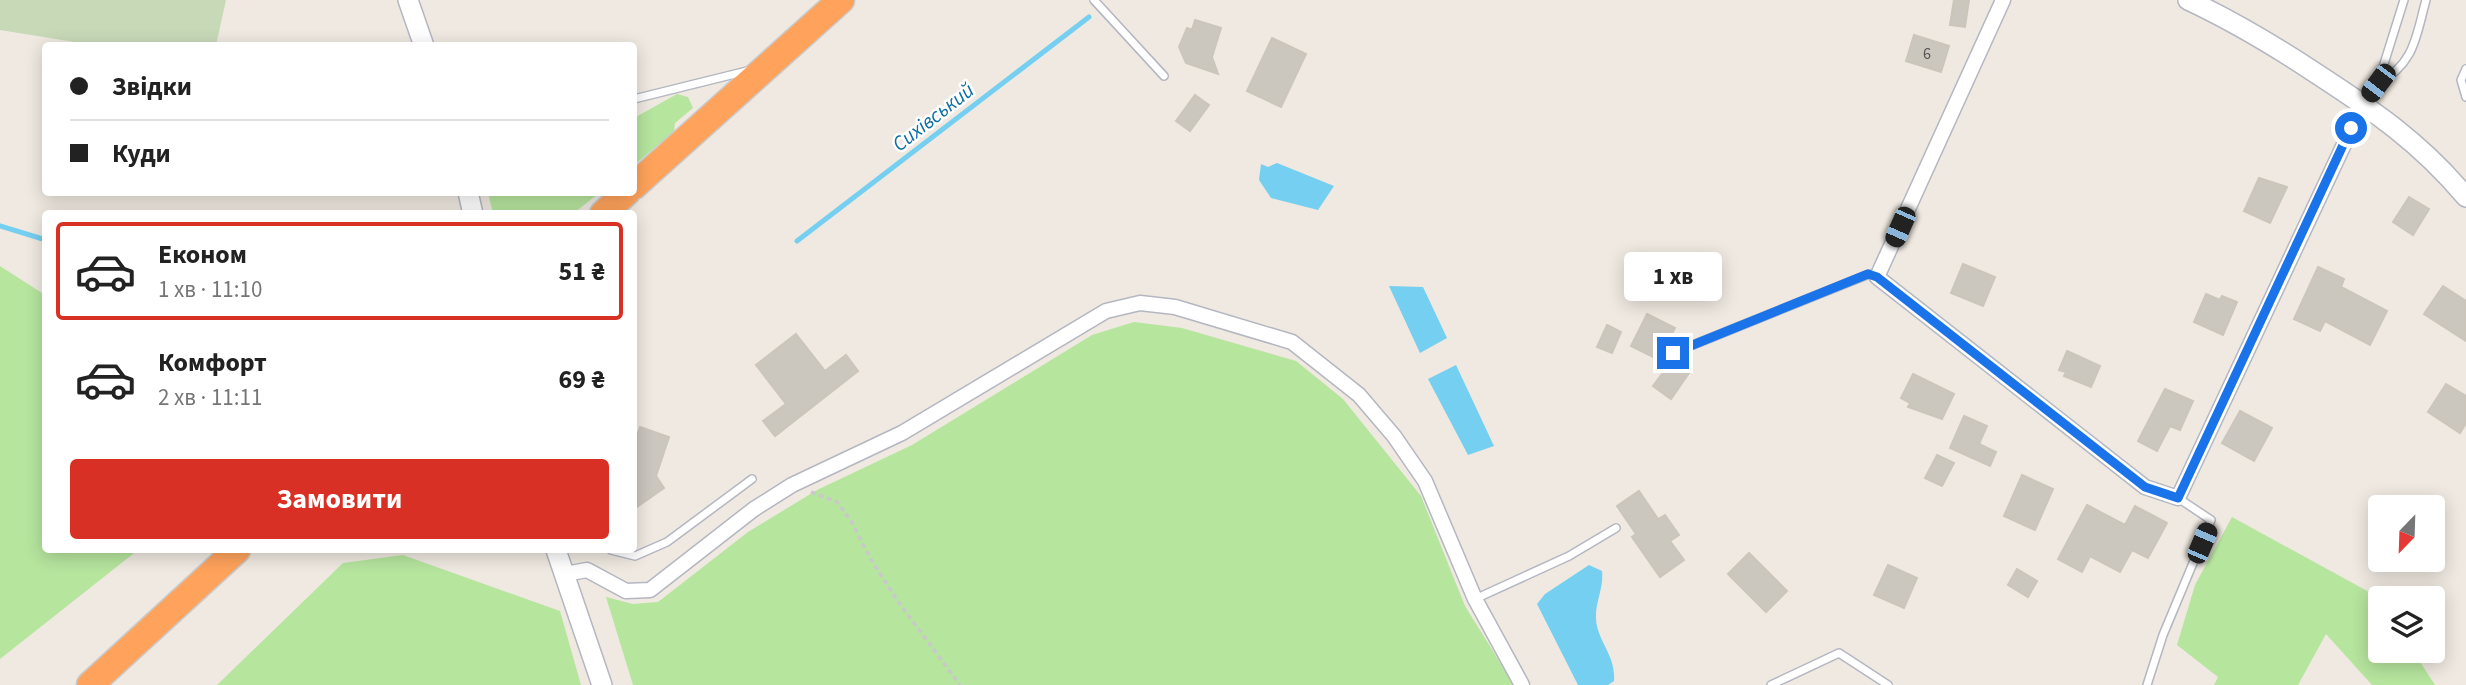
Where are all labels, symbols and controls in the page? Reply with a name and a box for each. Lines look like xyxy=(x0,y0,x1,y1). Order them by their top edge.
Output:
house number: 6 xyxy=(1923,43,1931,65)
car xyxy=(2357,60,2400,106)
text: Звідки xyxy=(112,68,192,105)
water label: Сихівський xyxy=(886,75,980,159)
route start xyxy=(2335,112,2367,144)
text: Куди xyxy=(112,135,171,172)
car xyxy=(1882,204,1919,250)
text: Економ xyxy=(158,236,247,273)
icon: car xyxy=(74,240,137,303)
callout: 1 хв xyxy=(1624,252,1722,300)
text: 51 ₴ xyxy=(559,253,605,290)
text: 1 хв xyxy=(1653,260,1693,293)
text: 1 хв · 11:10 xyxy=(158,273,262,306)
route end xyxy=(1657,337,1689,369)
text: Комфорт xyxy=(158,344,267,381)
icon: car xyxy=(74,348,137,411)
text: 69 ₴ xyxy=(559,361,605,398)
text: 2 хв · 11:11 xyxy=(158,381,262,414)
button: Замовити xyxy=(70,459,609,539)
north arrow xyxy=(2368,495,2445,572)
map controls xyxy=(2368,495,2445,663)
car xyxy=(2185,520,2220,566)
button: layers xyxy=(2368,586,2445,663)

